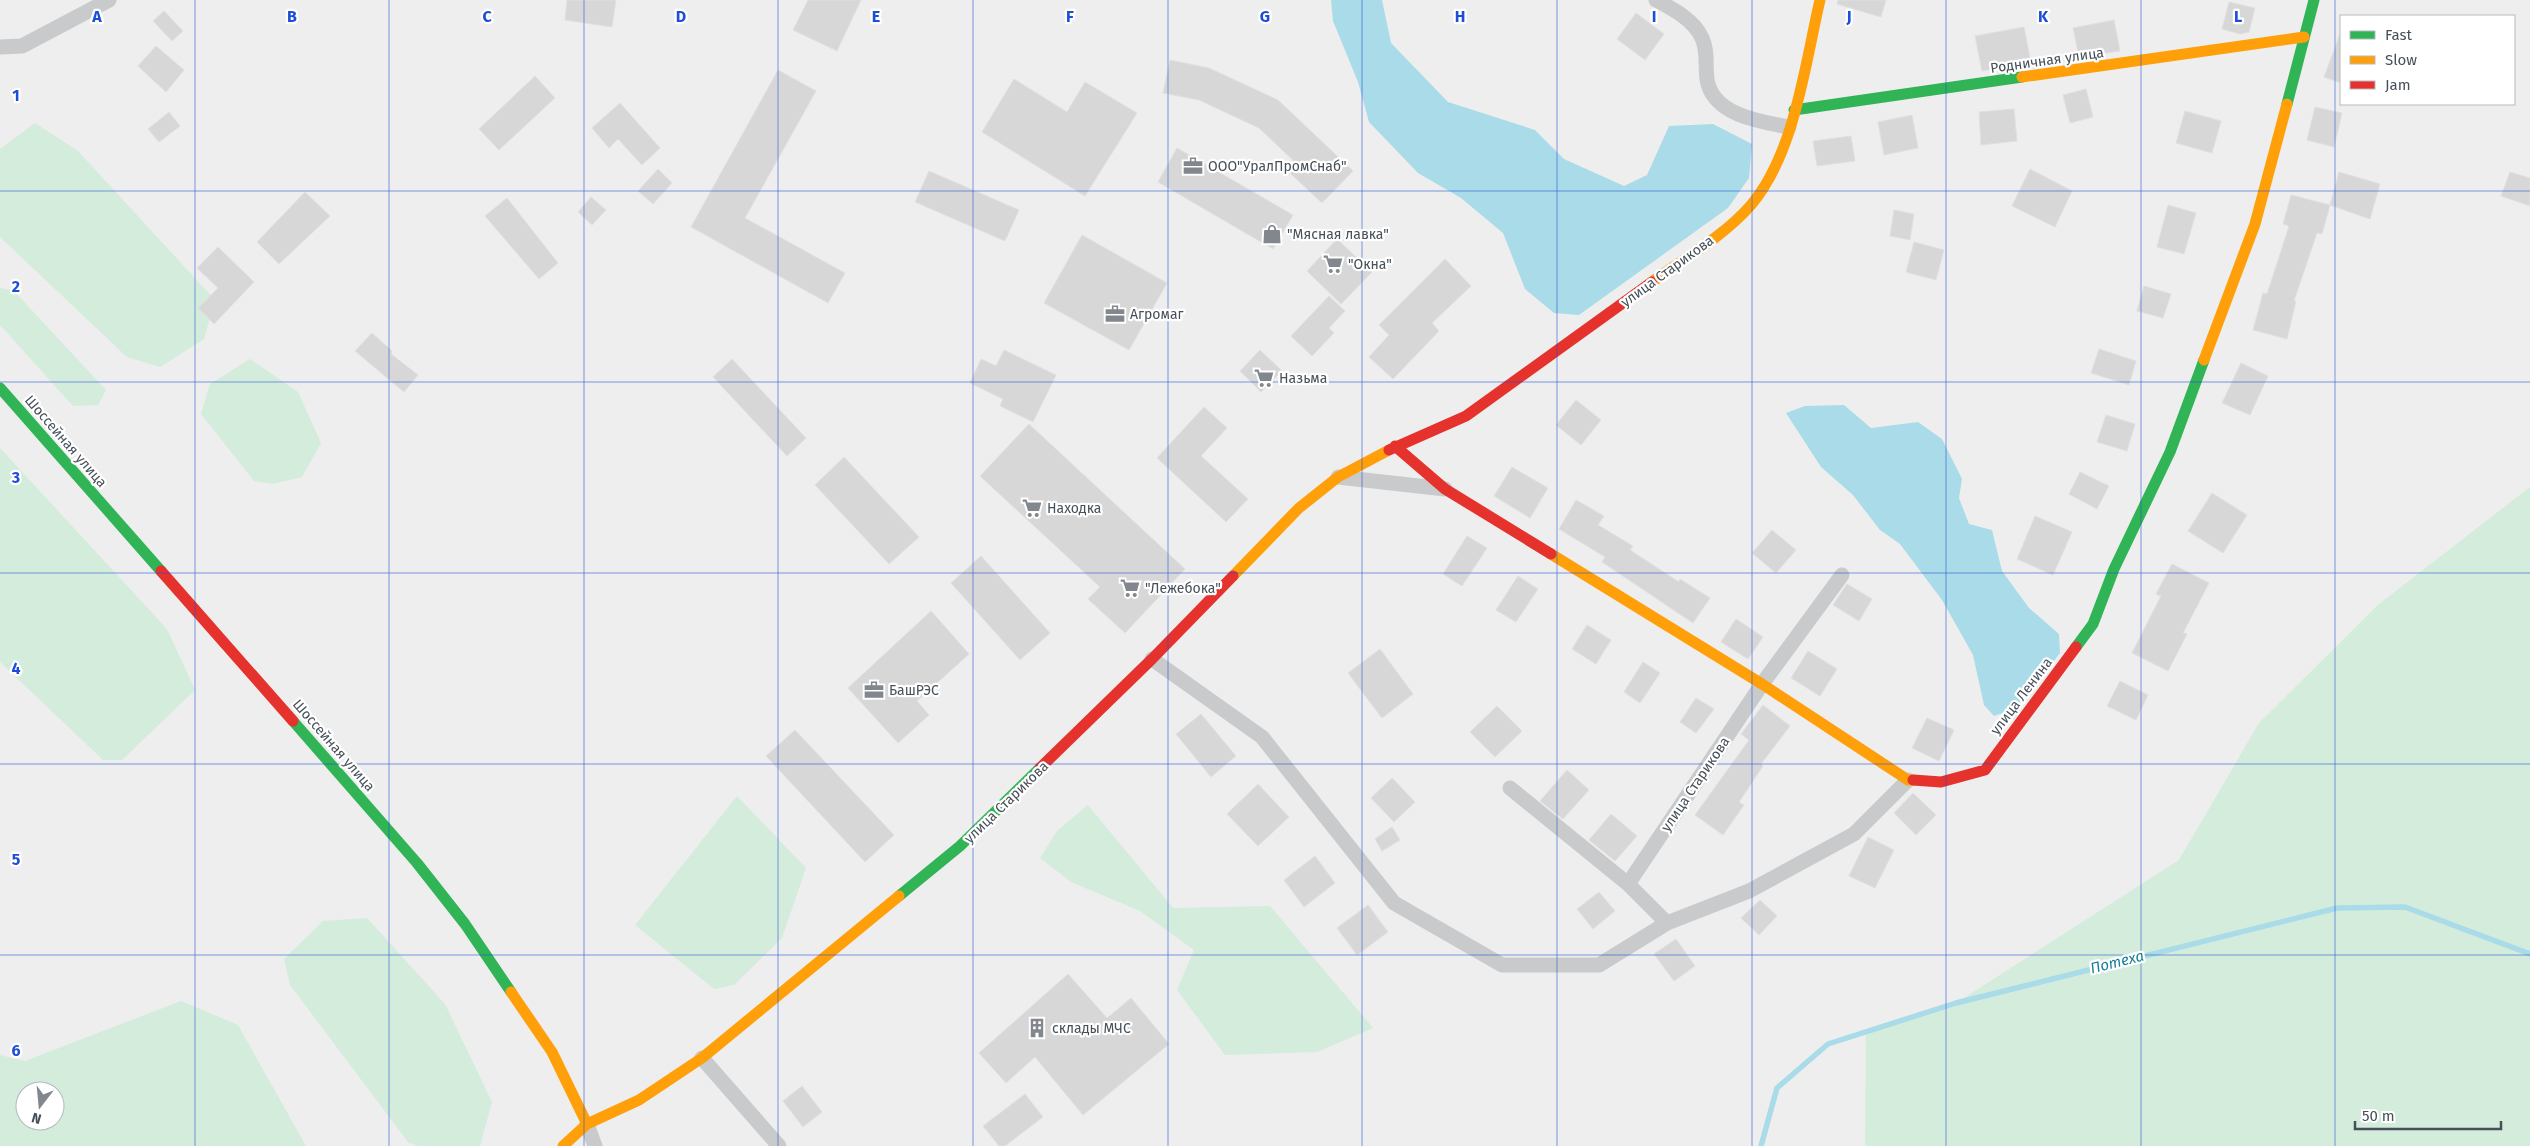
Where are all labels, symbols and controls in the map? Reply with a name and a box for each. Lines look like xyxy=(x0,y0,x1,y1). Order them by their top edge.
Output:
text: A xyxy=(91,7,102,26)
text: B xyxy=(287,7,297,26)
text: C xyxy=(482,7,492,26)
text: D xyxy=(676,7,686,26)
text: E xyxy=(872,7,880,26)
text: F xyxy=(1066,7,1074,26)
text: G xyxy=(1260,7,1270,26)
text: H xyxy=(1455,7,1465,26)
text: I xyxy=(1652,7,1656,26)
text: J xyxy=(1845,7,1852,26)
text: K xyxy=(2038,7,2049,26)
text: L xyxy=(2234,7,2242,26)
legend xyxy=(2340,15,2515,105)
text: Fast xyxy=(2385,26,2412,44)
street label: Родничная улица xyxy=(1989,44,2105,77)
text: Slow xyxy=(2385,51,2417,69)
text: Jam xyxy=(2385,76,2411,94)
text: 1 xyxy=(12,86,20,105)
office icon: ООО"УралПромСнаб" xyxy=(1182,155,1204,177)
place label: ООО"УралПромСнаб" xyxy=(1208,158,1347,175)
shop icon: "Мясная лавка" xyxy=(1261,223,1283,245)
place label: "Мясная лавка" xyxy=(1287,226,1389,243)
street label: улица Старикова xyxy=(1618,232,1717,311)
supermarket icon: "Окна" xyxy=(1322,253,1344,275)
place label: "Окна" xyxy=(1348,256,1392,273)
text: 2 xyxy=(12,277,20,296)
office icon: Агромаг xyxy=(1104,303,1126,325)
place label: Агромаг xyxy=(1130,306,1184,323)
supermarket icon: Назьма xyxy=(1253,367,1275,389)
place label: Назьма xyxy=(1279,370,1327,387)
street label: Шоссейная улица xyxy=(21,392,110,491)
text: 3 xyxy=(11,468,20,487)
supermarket icon: Находка xyxy=(1021,497,1043,519)
place label: Находка xyxy=(1047,500,1101,517)
supermarket icon: "Лежебока" xyxy=(1119,577,1141,599)
place label: "Лежебока" xyxy=(1145,580,1221,597)
street label: улица Ленина xyxy=(1987,654,2056,738)
text: 4 xyxy=(11,659,21,678)
office icon: БашРЭС xyxy=(863,679,885,701)
place label: БашРЭС xyxy=(889,682,939,699)
street label: Шоссейная улица xyxy=(289,696,378,795)
street label: улица Старикова xyxy=(1657,734,1733,835)
street label: улица Старикова xyxy=(961,758,1052,847)
text: 5 xyxy=(12,850,21,869)
water label: Потеха xyxy=(2088,947,2146,977)
building icon: склады МЧС xyxy=(1026,1017,1048,1039)
place label: склады МЧС xyxy=(1052,1020,1131,1037)
text: 6 xyxy=(11,1041,21,1060)
north arrow xyxy=(15,1081,65,1131)
scale bar xyxy=(2355,1098,2501,1130)
text: 50 m xyxy=(2362,1107,2395,1125)
text: N xyxy=(30,1109,43,1127)

